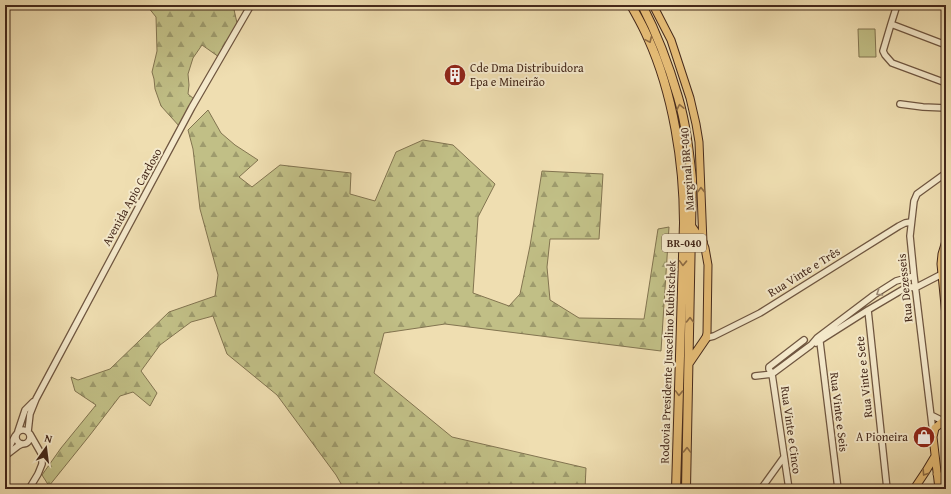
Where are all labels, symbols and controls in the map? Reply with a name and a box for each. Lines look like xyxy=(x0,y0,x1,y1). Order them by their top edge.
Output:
one-way arrow xyxy=(644,36,652,43)
place label: Cde Dma Distribuidora Epa e Mineirão xyxy=(470,59,584,90)
building icon: Cde Dma Distribuidora Epa e Mineirão xyxy=(442,62,468,88)
one-way arrow xyxy=(677,104,685,110)
street label: Marginal BR-040 xyxy=(675,127,698,211)
street label: Avenida Apio Cardoso xyxy=(98,145,165,249)
one-way arrow xyxy=(696,187,705,193)
road number: BR-040 xyxy=(662,234,706,252)
street label: Rua Vinte e Três xyxy=(764,242,843,301)
street label: Rua Dezesseis xyxy=(892,253,917,323)
street label: Rodovia Presidente Juscelino Kubitschek xyxy=(655,259,680,464)
one-way arrow xyxy=(679,260,687,266)
one-way arrow xyxy=(876,288,883,295)
one-way arrow xyxy=(685,317,694,323)
street label: Rua Vinte e Sete xyxy=(851,335,876,419)
street label: Rua Vinte e Seis xyxy=(826,371,853,453)
street label: Rua Vinte e Cinco xyxy=(777,385,806,475)
one-way arrow xyxy=(675,390,684,396)
shop icon: A Pioneira xyxy=(911,424,937,450)
north arrow xyxy=(26,428,66,468)
place label: A Pioneira xyxy=(856,428,908,445)
text: N xyxy=(43,430,55,447)
one-way arrow xyxy=(683,447,691,453)
one-way arrow xyxy=(923,469,930,476)

